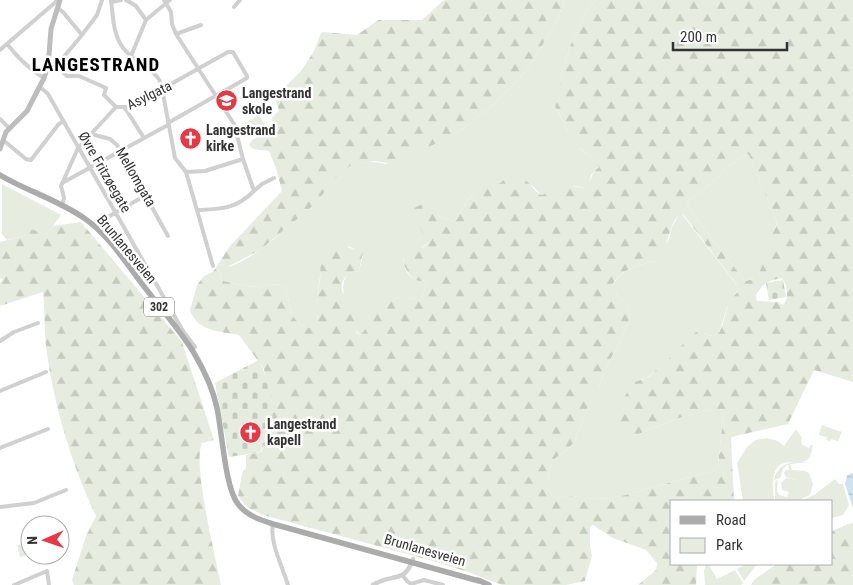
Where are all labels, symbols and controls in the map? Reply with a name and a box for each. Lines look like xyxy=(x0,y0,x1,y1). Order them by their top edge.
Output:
scale bar xyxy=(673,20,787,52)
text: 200 m xyxy=(680,28,717,46)
district label: LANGESTRAND xyxy=(32,53,160,76)
street label: Asylgata xyxy=(124,77,174,113)
place label: Langestrand skole xyxy=(242,85,311,117)
school or university icon: Langestrand skole xyxy=(214,89,238,113)
place label: Langestrand kirke xyxy=(206,122,275,154)
church icon: Langestrand kirke xyxy=(178,126,202,150)
street label: Øvre Fritzøegate xyxy=(75,129,135,216)
street label: Mellomgata xyxy=(113,145,159,209)
street label: Brunlanesveien xyxy=(94,212,160,286)
road number: 302 xyxy=(144,298,174,316)
place label: Langestrand kapell xyxy=(267,416,336,448)
church icon: Langestrand kapell xyxy=(239,420,263,444)
legend xyxy=(670,500,833,565)
text: Road xyxy=(716,511,746,529)
north arrow xyxy=(20,515,70,565)
street label: Brunlanesveien xyxy=(382,531,468,569)
text: N xyxy=(24,536,40,545)
text: Park xyxy=(716,536,743,554)

